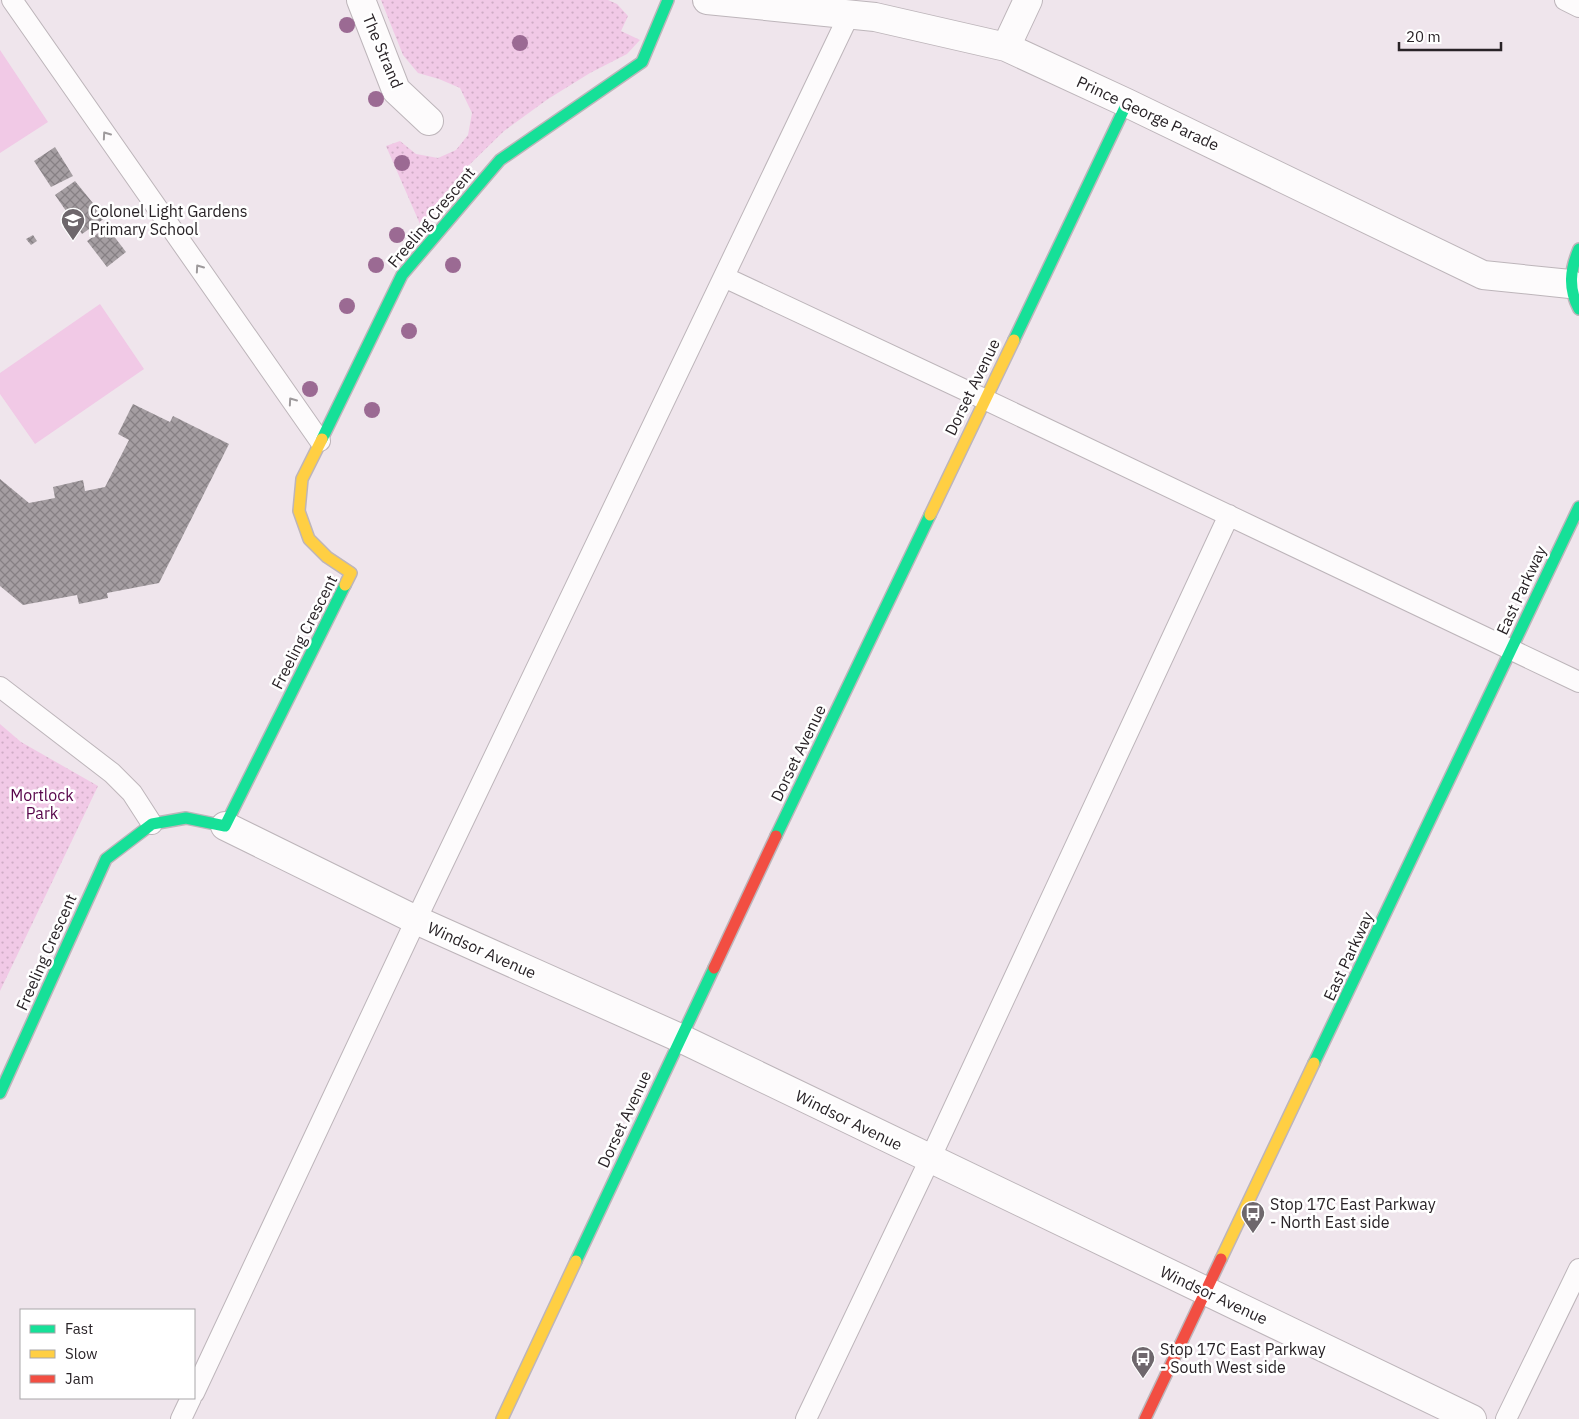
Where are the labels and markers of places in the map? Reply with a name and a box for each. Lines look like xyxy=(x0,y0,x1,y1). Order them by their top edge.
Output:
place label: Colonel Light Gardens Primary School xyxy=(90,201,248,239)
school or university icon: Colonel Light Gardens Primary School xyxy=(60,207,86,241)
place label: Stop 17C East Parkway - North East side xyxy=(1270,1194,1436,1232)
bus stop icon: Stop 17C East Parkway - North East side xyxy=(1240,1200,1266,1234)
place label: Stop 17C East Parkway - South West side xyxy=(1160,1339,1326,1377)
bus stop icon: Stop 17C East Parkway - South West side xyxy=(1130,1345,1156,1379)

